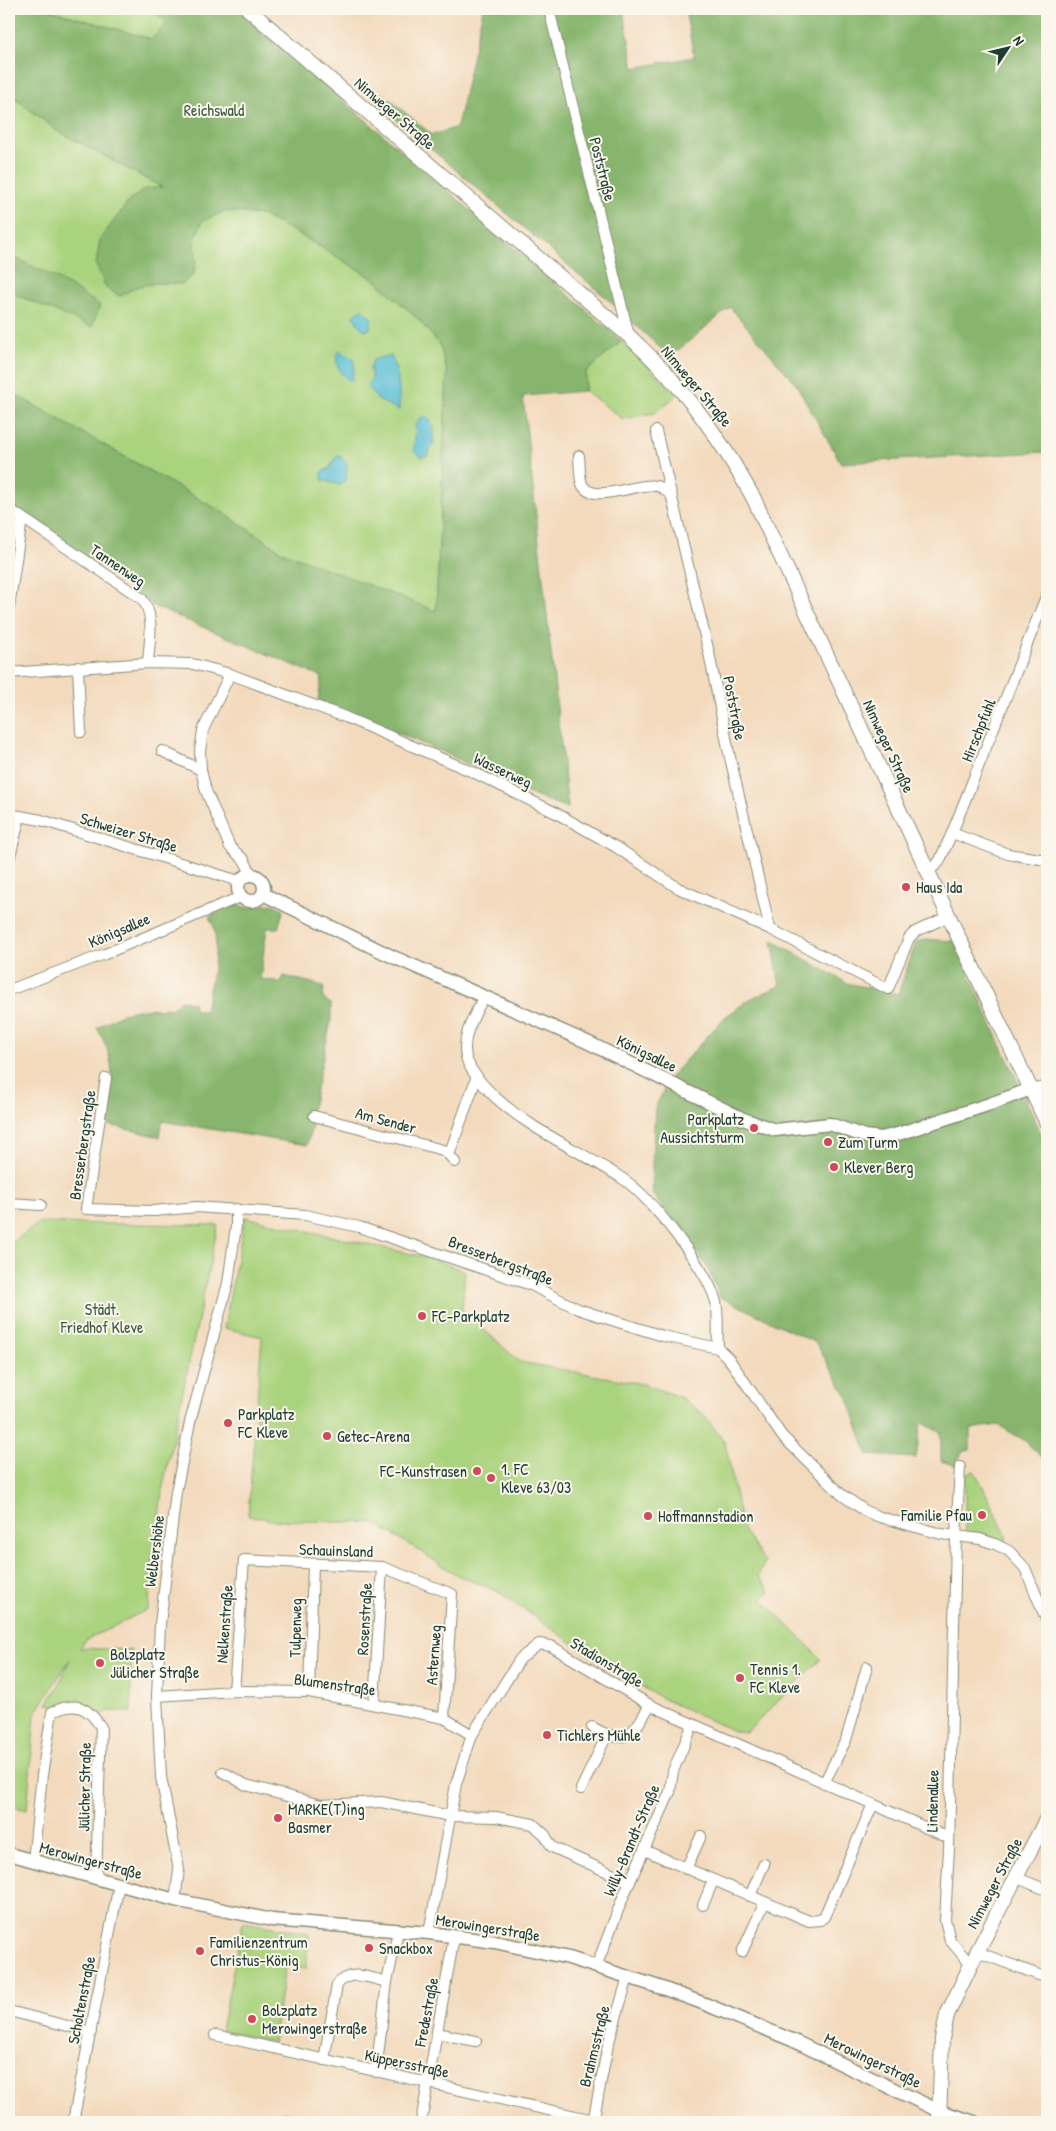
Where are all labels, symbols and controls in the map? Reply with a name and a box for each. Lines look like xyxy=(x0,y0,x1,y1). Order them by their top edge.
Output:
north arrow xyxy=(984,22,1034,72)
text: N xyxy=(1009,32,1029,49)
street label: Nimweger Straße xyxy=(350,72,440,155)
park label: Reichswald xyxy=(184,99,244,121)
street label: Poststraße xyxy=(584,135,622,204)
street label: Nimweger Straße xyxy=(656,341,738,432)
street label: Tannenweg xyxy=(86,538,150,592)
street label: Poststraße xyxy=(718,674,752,742)
street label: Hirschpfuhl xyxy=(955,694,1001,765)
street label: Nimweger Straße xyxy=(858,696,920,797)
street label: Wasserweg xyxy=(470,747,536,793)
street label: Schweizer Straße xyxy=(78,807,181,857)
place label: Haus Ida xyxy=(916,876,962,898)
marker: Haus Ida xyxy=(900,881,912,893)
street label: Königsallee xyxy=(85,907,154,953)
street label: Königsallee xyxy=(613,1029,682,1077)
street label: Bresserbergstraße xyxy=(63,1088,101,1201)
street label: Am Sender xyxy=(353,1101,419,1139)
place label: Parkplatz Aussichtsturm xyxy=(660,1108,744,1148)
marker: Parkplatz Aussichtsturm xyxy=(748,1122,760,1134)
place label: Zum Turm xyxy=(838,1131,898,1153)
marker: Zum Turm xyxy=(822,1136,834,1148)
place label: Klever Berg xyxy=(844,1156,913,1178)
marker: Klever Berg xyxy=(828,1161,840,1173)
street label: Bresserbergstraße xyxy=(445,1230,557,1290)
park label: Städt. Friedhof Kleve xyxy=(60,1298,144,1338)
place label: FC-Parkplatz xyxy=(431,1305,510,1327)
marker: FC-Parkplatz xyxy=(416,1310,428,1322)
place label: Parkplatz FC Kleve xyxy=(237,1403,295,1443)
marker: Parkplatz FC Kleve xyxy=(222,1417,234,1429)
place label: Getec-Arena xyxy=(337,1425,409,1447)
marker: Getec-Arena xyxy=(321,1430,333,1442)
place label: 1. FC Kleve 63/03 xyxy=(501,1458,571,1498)
place label: FC-Kunstrasen xyxy=(379,1460,467,1482)
marker: FC-Kunstrasen xyxy=(471,1465,483,1477)
marker: 1. FC Kleve 63/03 xyxy=(485,1472,497,1484)
place label: Familie Pfau xyxy=(900,1504,973,1526)
place label: Hoffmannstadion xyxy=(658,1505,753,1527)
marker: Familie Pfau xyxy=(976,1509,988,1521)
marker: Hoffmannstadion xyxy=(642,1510,654,1522)
street label: Welbershöhe xyxy=(139,1513,169,1588)
street label: Schauinsland xyxy=(299,1538,373,1562)
street label: Rosenstraße xyxy=(351,1582,377,1656)
street label: Nelkenstraße xyxy=(210,1584,238,1664)
street label: Tulpenweg xyxy=(283,1598,307,1658)
street label: Asternweg xyxy=(420,1624,446,1686)
street label: Stadionstraße xyxy=(566,1632,648,1693)
place label: Bolzplatz Jülicher Straße xyxy=(110,1643,200,1683)
marker: Bolzplatz Jülicher Straße xyxy=(94,1657,106,1669)
place label: Tennis 1. FC Kleve xyxy=(749,1658,801,1698)
street label: Blumenstraße xyxy=(293,1667,378,1701)
marker: Tennis 1. FC Kleve xyxy=(734,1672,746,1684)
place label: Tichlers Mühle xyxy=(557,1724,642,1746)
marker: Tichlers Mühle xyxy=(541,1729,553,1741)
street label: Jülicher Straße xyxy=(72,1741,96,1832)
street label: Lindenallee xyxy=(920,1769,944,1832)
street label: Willy-Brandt-Straße xyxy=(597,1780,665,1899)
place label: MARKE(T)ing Basmer xyxy=(288,1798,365,1838)
marker: MARKE(T)ing Basmer xyxy=(272,1812,284,1824)
street label: Nimweger Straße xyxy=(961,1833,1028,1932)
street label: Merowingerstraße xyxy=(37,1836,145,1884)
street label: Merowingerstraße xyxy=(434,1908,542,1946)
place label: Familienzentrum Christus-König xyxy=(209,1931,308,1971)
place label: Snackbox xyxy=(379,1937,433,1959)
marker: Snackbox xyxy=(363,1942,375,1954)
marker: Familienzentrum Christus-König xyxy=(194,1945,206,1957)
street label: Scholtenstraße xyxy=(62,1954,100,2046)
street label: Fredestraße xyxy=(408,1975,444,2049)
place label: Bolzplatz Merowingerstraße xyxy=(262,1999,368,2039)
street label: Brahmsstraße xyxy=(573,2002,615,2089)
marker: Bolzplatz Merowingerstraße xyxy=(246,2013,258,2025)
street label: Merowingerstraße xyxy=(821,2027,926,2093)
street label: Küppersstraße xyxy=(363,2043,452,2083)

